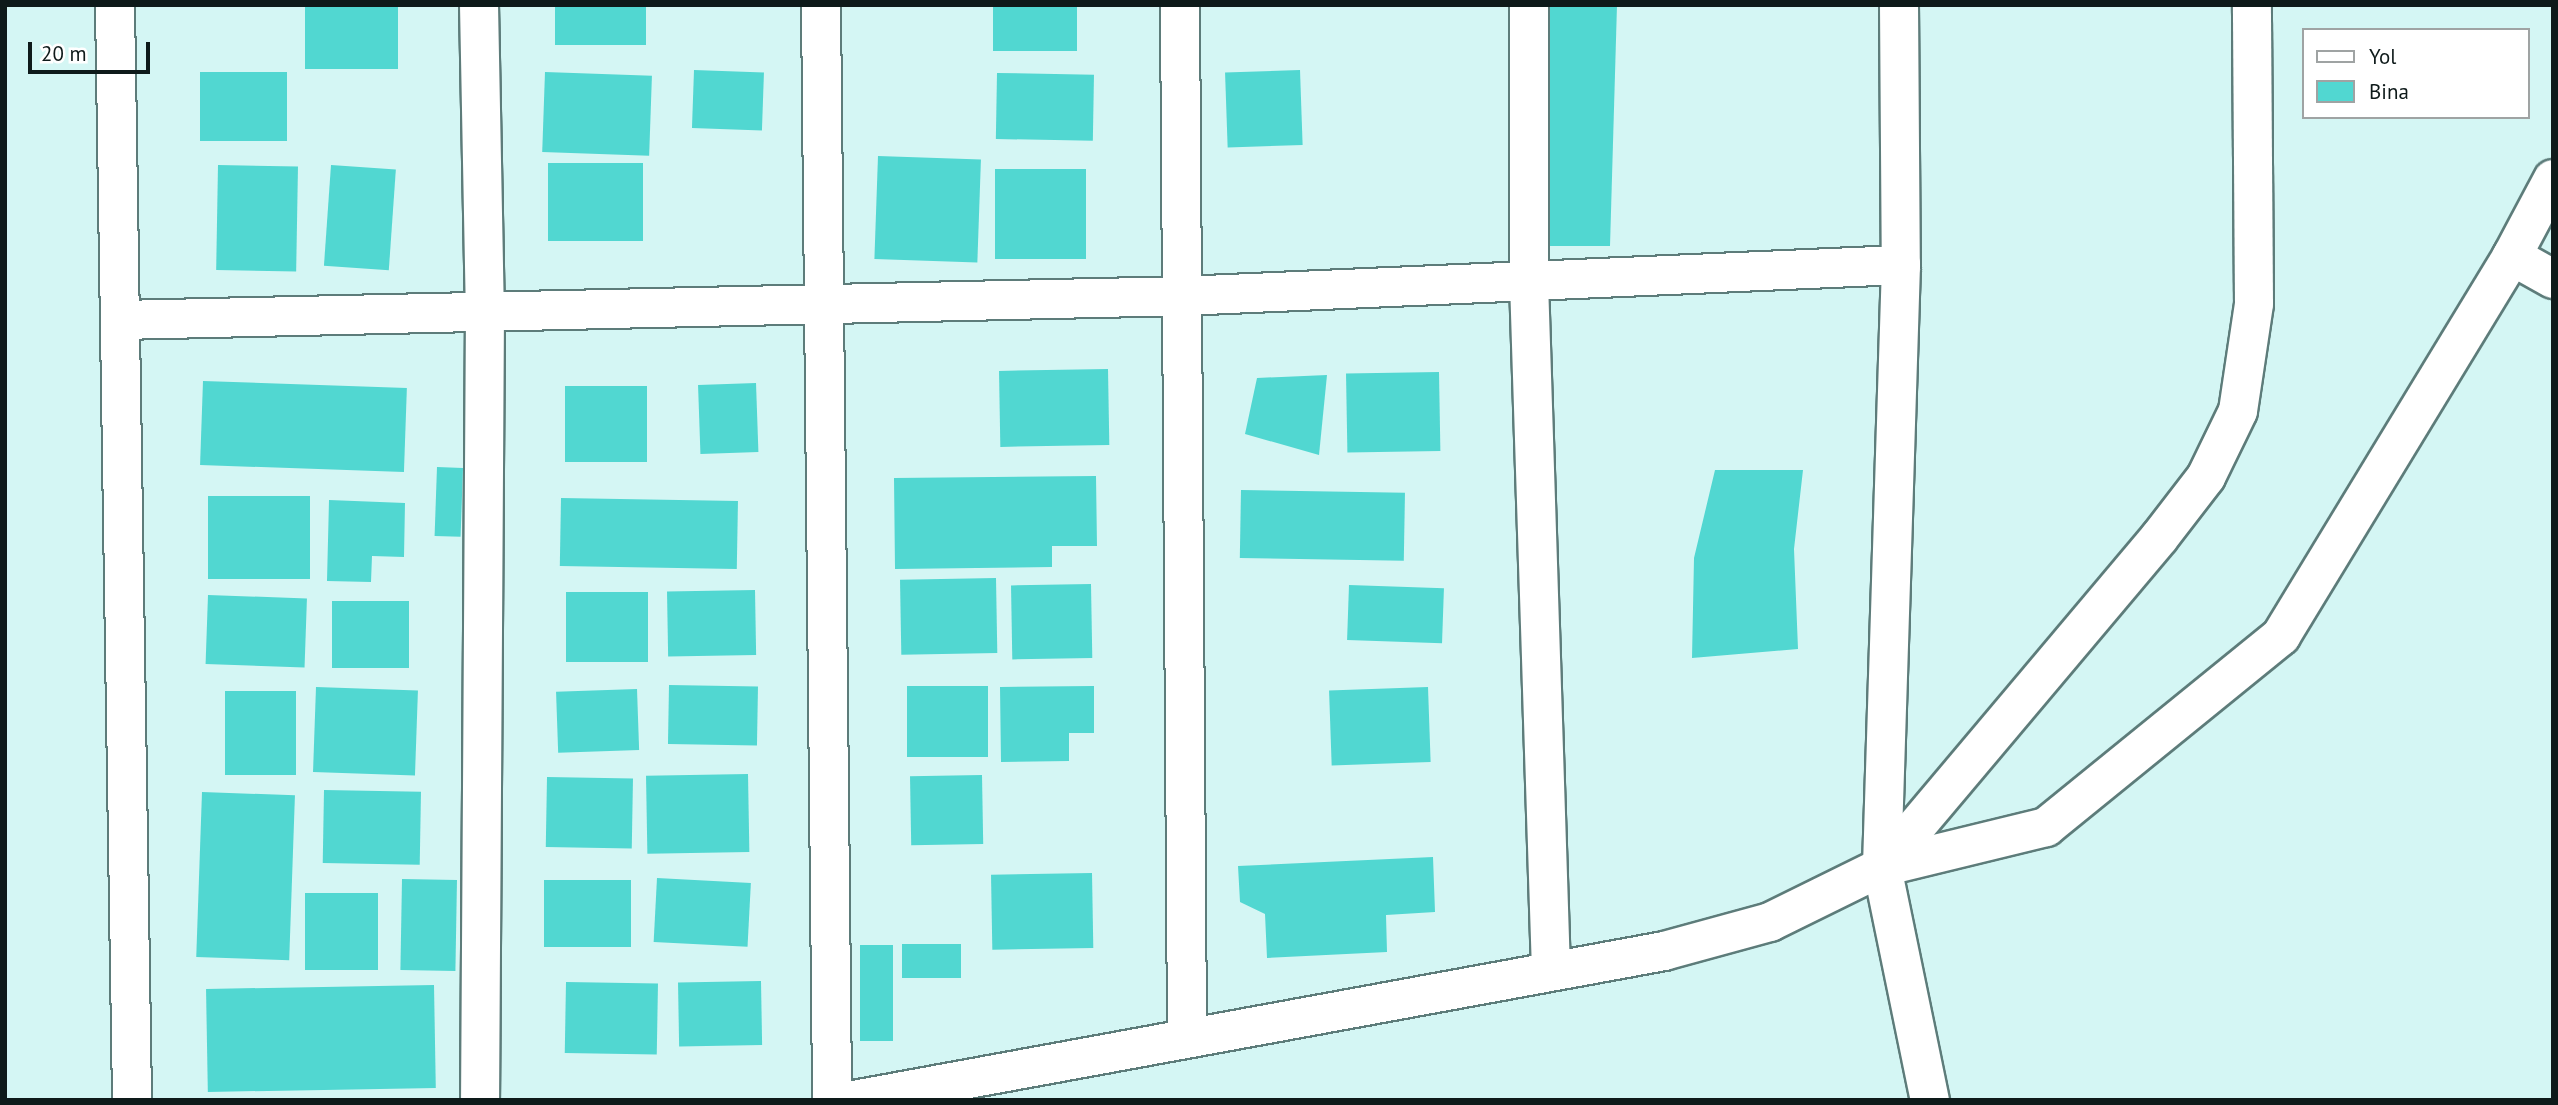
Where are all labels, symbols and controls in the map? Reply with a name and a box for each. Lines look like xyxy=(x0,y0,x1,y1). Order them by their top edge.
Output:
scale bar xyxy=(32,28,154,72)
legend xyxy=(2302,28,2530,119)
text: 20 m xyxy=(41,40,87,67)
text: Yol xyxy=(2369,43,2396,70)
text: Bina xyxy=(2369,78,2409,105)

